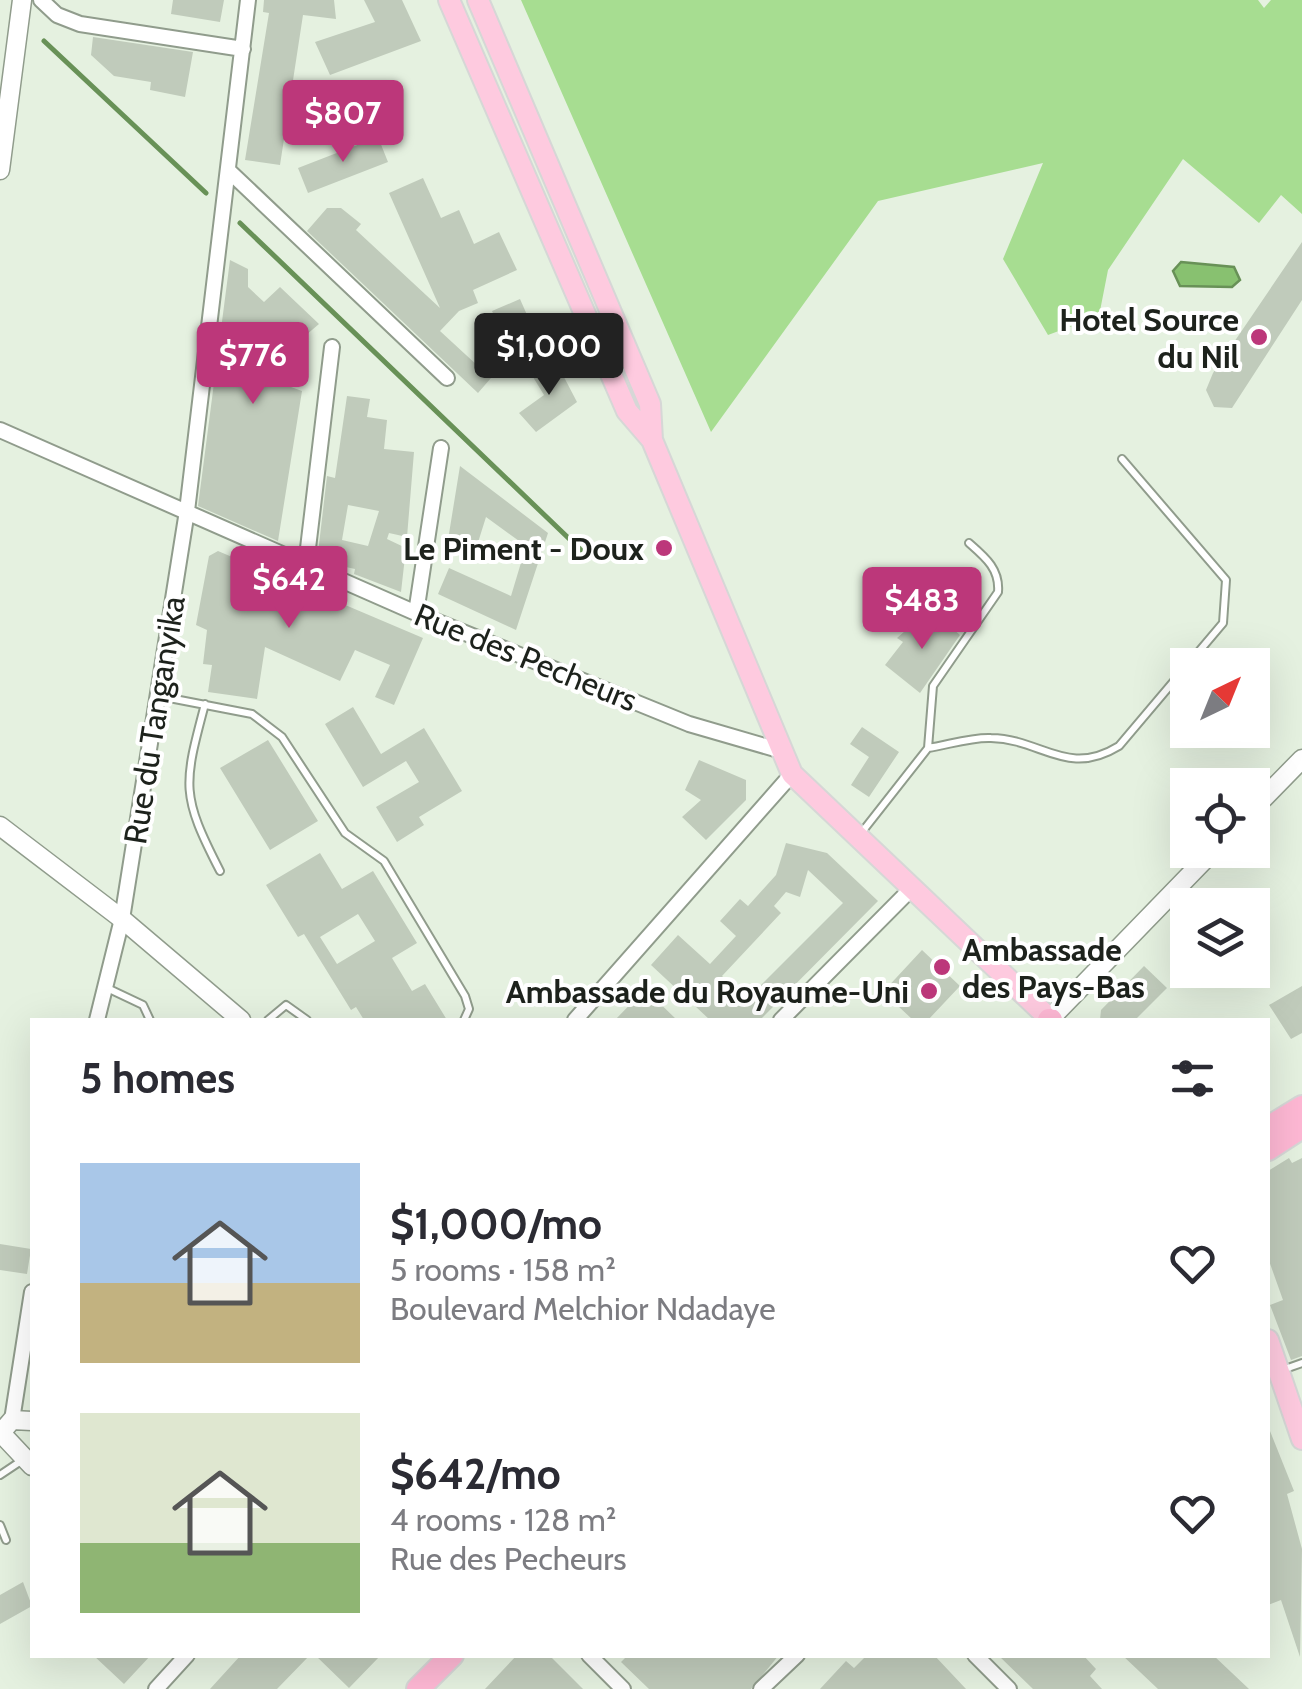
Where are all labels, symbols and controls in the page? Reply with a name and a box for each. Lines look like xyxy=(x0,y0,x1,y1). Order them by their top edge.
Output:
pin: $807 xyxy=(284,80,402,165)
text: $807 xyxy=(305,93,381,132)
place label: Hotel Source du Nil xyxy=(1059,300,1239,376)
pin: $1,000 xyxy=(468,313,630,398)
pin: $776 xyxy=(194,322,312,407)
text: $1,000 xyxy=(496,326,602,365)
marker: Hotel Source du Nil xyxy=(1248,326,1270,348)
text: $776 xyxy=(219,335,287,374)
place label: Le Piment - Doux xyxy=(403,529,644,568)
marker: Le Piment - Doux xyxy=(653,537,675,559)
pin: $642 xyxy=(230,546,348,631)
text: $642 xyxy=(252,559,326,598)
pin: $483 xyxy=(863,567,981,652)
text: $483 xyxy=(884,580,960,619)
street label: Rue du Tanganyika xyxy=(115,593,193,847)
street label: Rue des Pecheurs xyxy=(409,595,643,719)
north arrow xyxy=(1170,648,1270,748)
map controls xyxy=(1170,648,1270,988)
button: locate xyxy=(1170,768,1270,868)
button: layers xyxy=(1170,888,1270,988)
place label: Ambassade des Pays-Bas xyxy=(962,930,1145,1006)
marker: Ambassade des Pays-Bas xyxy=(931,956,953,978)
place label: Ambassade du Royaume-Uni xyxy=(506,972,909,1011)
marker: Ambassade du Royaume-Uni xyxy=(918,980,940,1002)
icon: filters xyxy=(1165,1051,1220,1106)
text: 5 homes xyxy=(80,1052,235,1104)
text: $1,000/mo xyxy=(390,1198,602,1250)
icon: home xyxy=(160,1203,280,1323)
icon: heart xyxy=(1165,1236,1220,1291)
text: 5 rooms · 158 m² xyxy=(390,1250,616,1289)
text: Boulevard Melchior Ndadaye xyxy=(390,1289,776,1328)
text: $642/mo xyxy=(390,1448,561,1500)
icon: home xyxy=(160,1453,280,1573)
icon: heart xyxy=(1165,1486,1220,1541)
text: 4 rooms · 128 m² xyxy=(390,1500,616,1539)
text: Rue des Pecheurs xyxy=(390,1539,627,1578)

